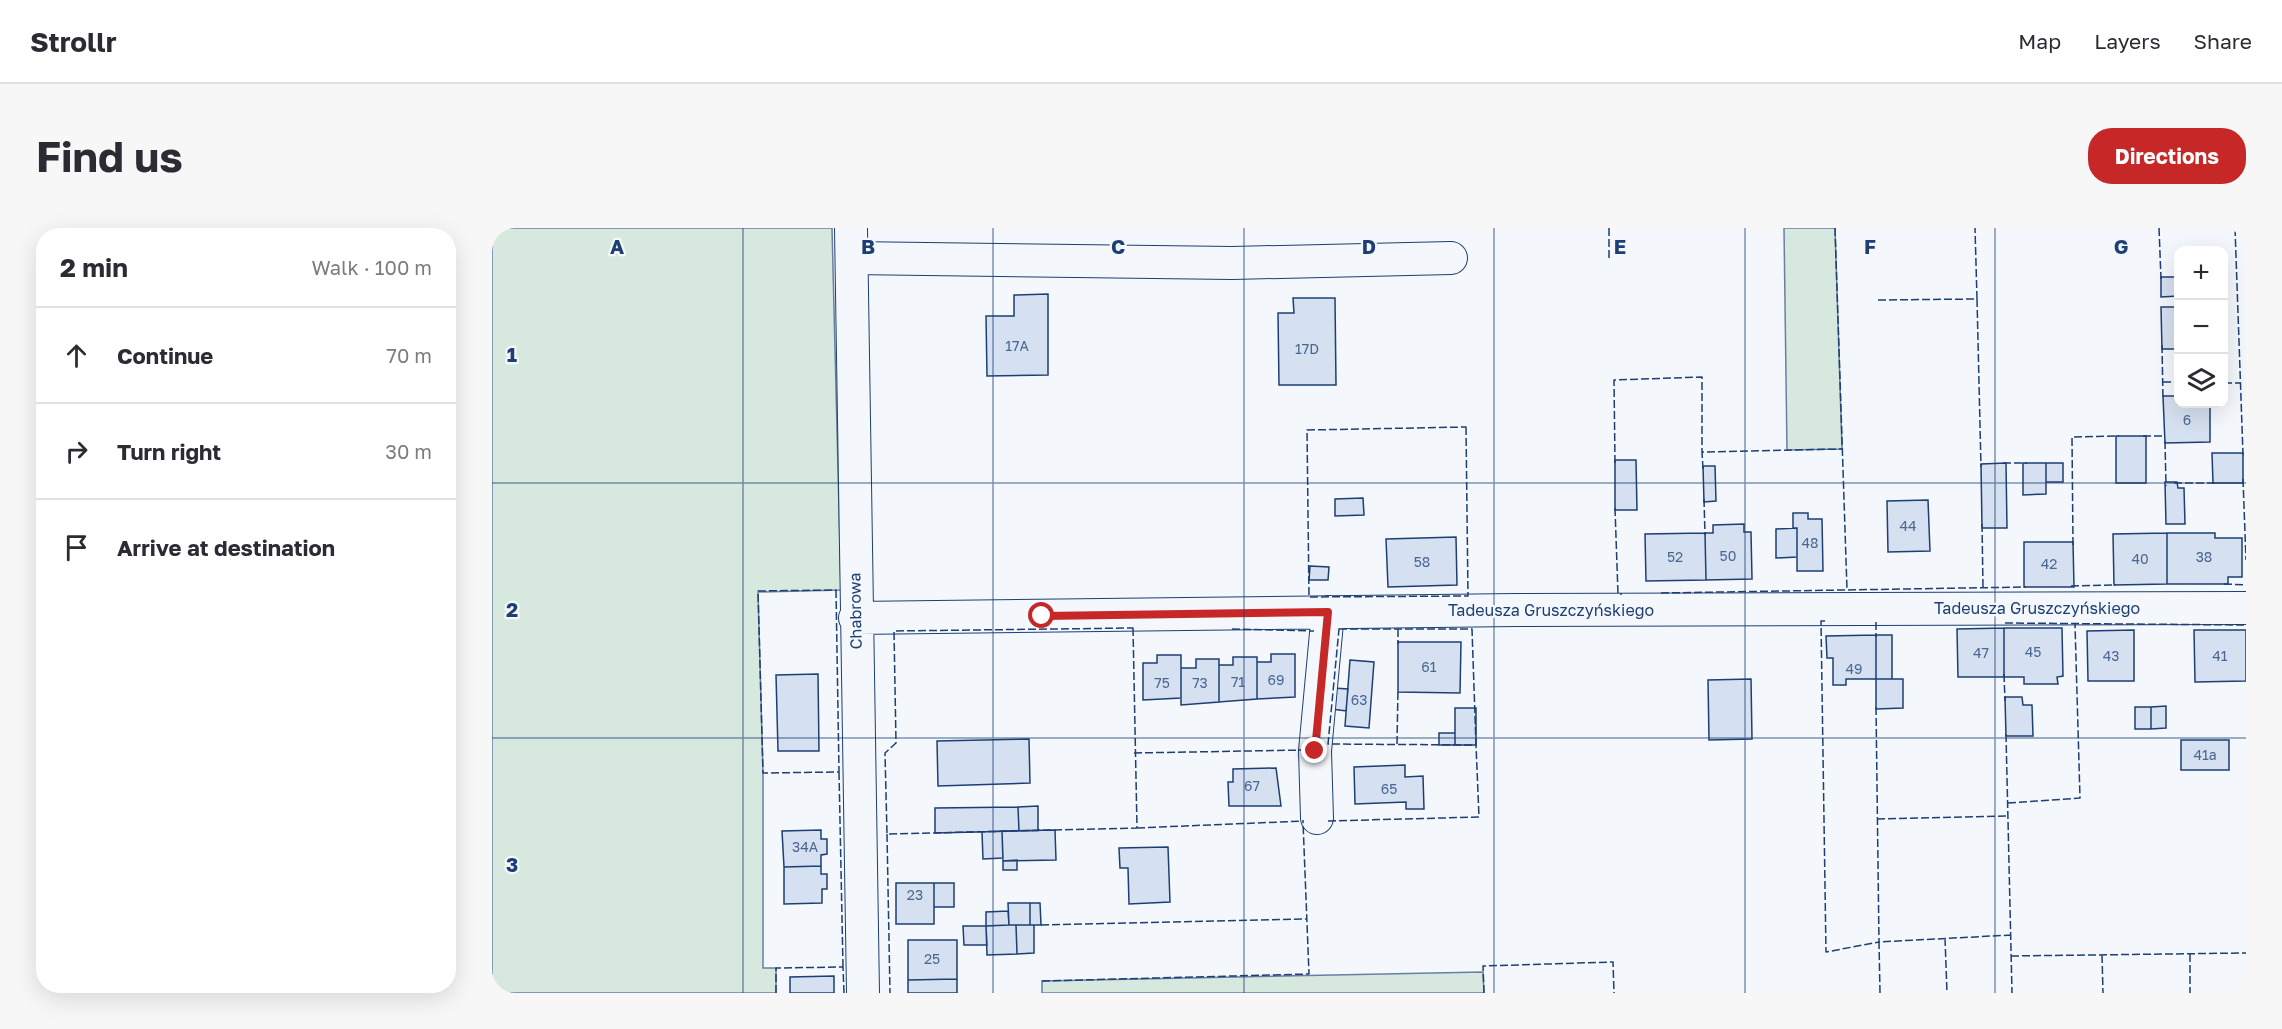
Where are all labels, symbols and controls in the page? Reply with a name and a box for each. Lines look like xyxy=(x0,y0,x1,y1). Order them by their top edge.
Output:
text: Strollr xyxy=(30,25,117,58)
text: Map xyxy=(2018,28,2061,54)
text: Layers xyxy=(2094,28,2161,54)
text: Share xyxy=(2194,28,2252,54)
button: Directions xyxy=(2088,128,2246,184)
text: Find us xyxy=(36,131,183,181)
text: A xyxy=(610,234,624,258)
text: B xyxy=(861,234,875,258)
text: C xyxy=(1111,234,1125,258)
text: D xyxy=(1362,234,1376,258)
text: E xyxy=(1614,234,1626,258)
text: F xyxy=(1864,234,1876,258)
text: G xyxy=(2114,234,2128,258)
map controls xyxy=(2174,246,2228,408)
button: + xyxy=(2174,246,2228,300)
text: 2 min xyxy=(60,252,128,283)
text: Walk · 100 m xyxy=(311,255,432,279)
button: − xyxy=(2174,300,2228,354)
house number: 17A xyxy=(1005,337,1029,354)
icon: ahead xyxy=(60,339,93,372)
house number: 17D xyxy=(1295,340,1319,357)
text: Continue xyxy=(117,342,213,369)
text: 1 xyxy=(507,342,517,366)
text: 70 m xyxy=(386,343,432,367)
button: layers xyxy=(2174,354,2228,408)
house number: 6 xyxy=(2183,411,2191,428)
icon: right xyxy=(60,435,93,468)
text: Turn right xyxy=(117,438,221,465)
text: 30 m xyxy=(385,439,432,463)
house number: 44 xyxy=(1899,517,1917,534)
icon: arrive xyxy=(60,531,93,564)
text: Arrive at destination xyxy=(117,534,335,561)
house number: 48 xyxy=(1801,534,1819,551)
house number: 50 xyxy=(1720,547,1736,564)
house number: 52 xyxy=(1667,548,1683,565)
house number: 38 xyxy=(2196,548,2212,565)
house number: 40 xyxy=(2131,550,2149,567)
house number: 58 xyxy=(1414,553,1430,570)
house number: 42 xyxy=(2041,555,2057,572)
street label: Chabrowa xyxy=(844,572,866,650)
text: 2 xyxy=(506,597,518,621)
street label: Tadeusza Gruszczyńskiego xyxy=(1934,598,2140,618)
street label: Tadeusza Gruszczyńskiego xyxy=(1448,600,1654,620)
route start xyxy=(1028,602,1054,628)
house number: 45 xyxy=(2025,643,2041,660)
house number: 47 xyxy=(1973,644,1989,661)
house number: 43 xyxy=(2103,647,2119,664)
house number: 41 xyxy=(2212,647,2228,664)
house number: 61 xyxy=(1421,658,1437,675)
house number: 49 xyxy=(1845,660,1863,677)
house number: 69 xyxy=(1268,671,1284,688)
house number: 71 xyxy=(1231,673,1245,690)
house number: 75 xyxy=(1154,674,1170,691)
house number: 73 xyxy=(1192,674,1208,691)
house number: 63 xyxy=(1351,691,1367,708)
route end xyxy=(1301,737,1327,763)
house number: 41a xyxy=(2193,746,2217,763)
house number: 67 xyxy=(1244,777,1260,794)
house number: 65 xyxy=(1381,780,1397,797)
house number: 34A xyxy=(792,838,819,855)
text: 3 xyxy=(506,852,518,876)
house number: 23 xyxy=(907,886,923,903)
house number: 25 xyxy=(924,950,940,967)

